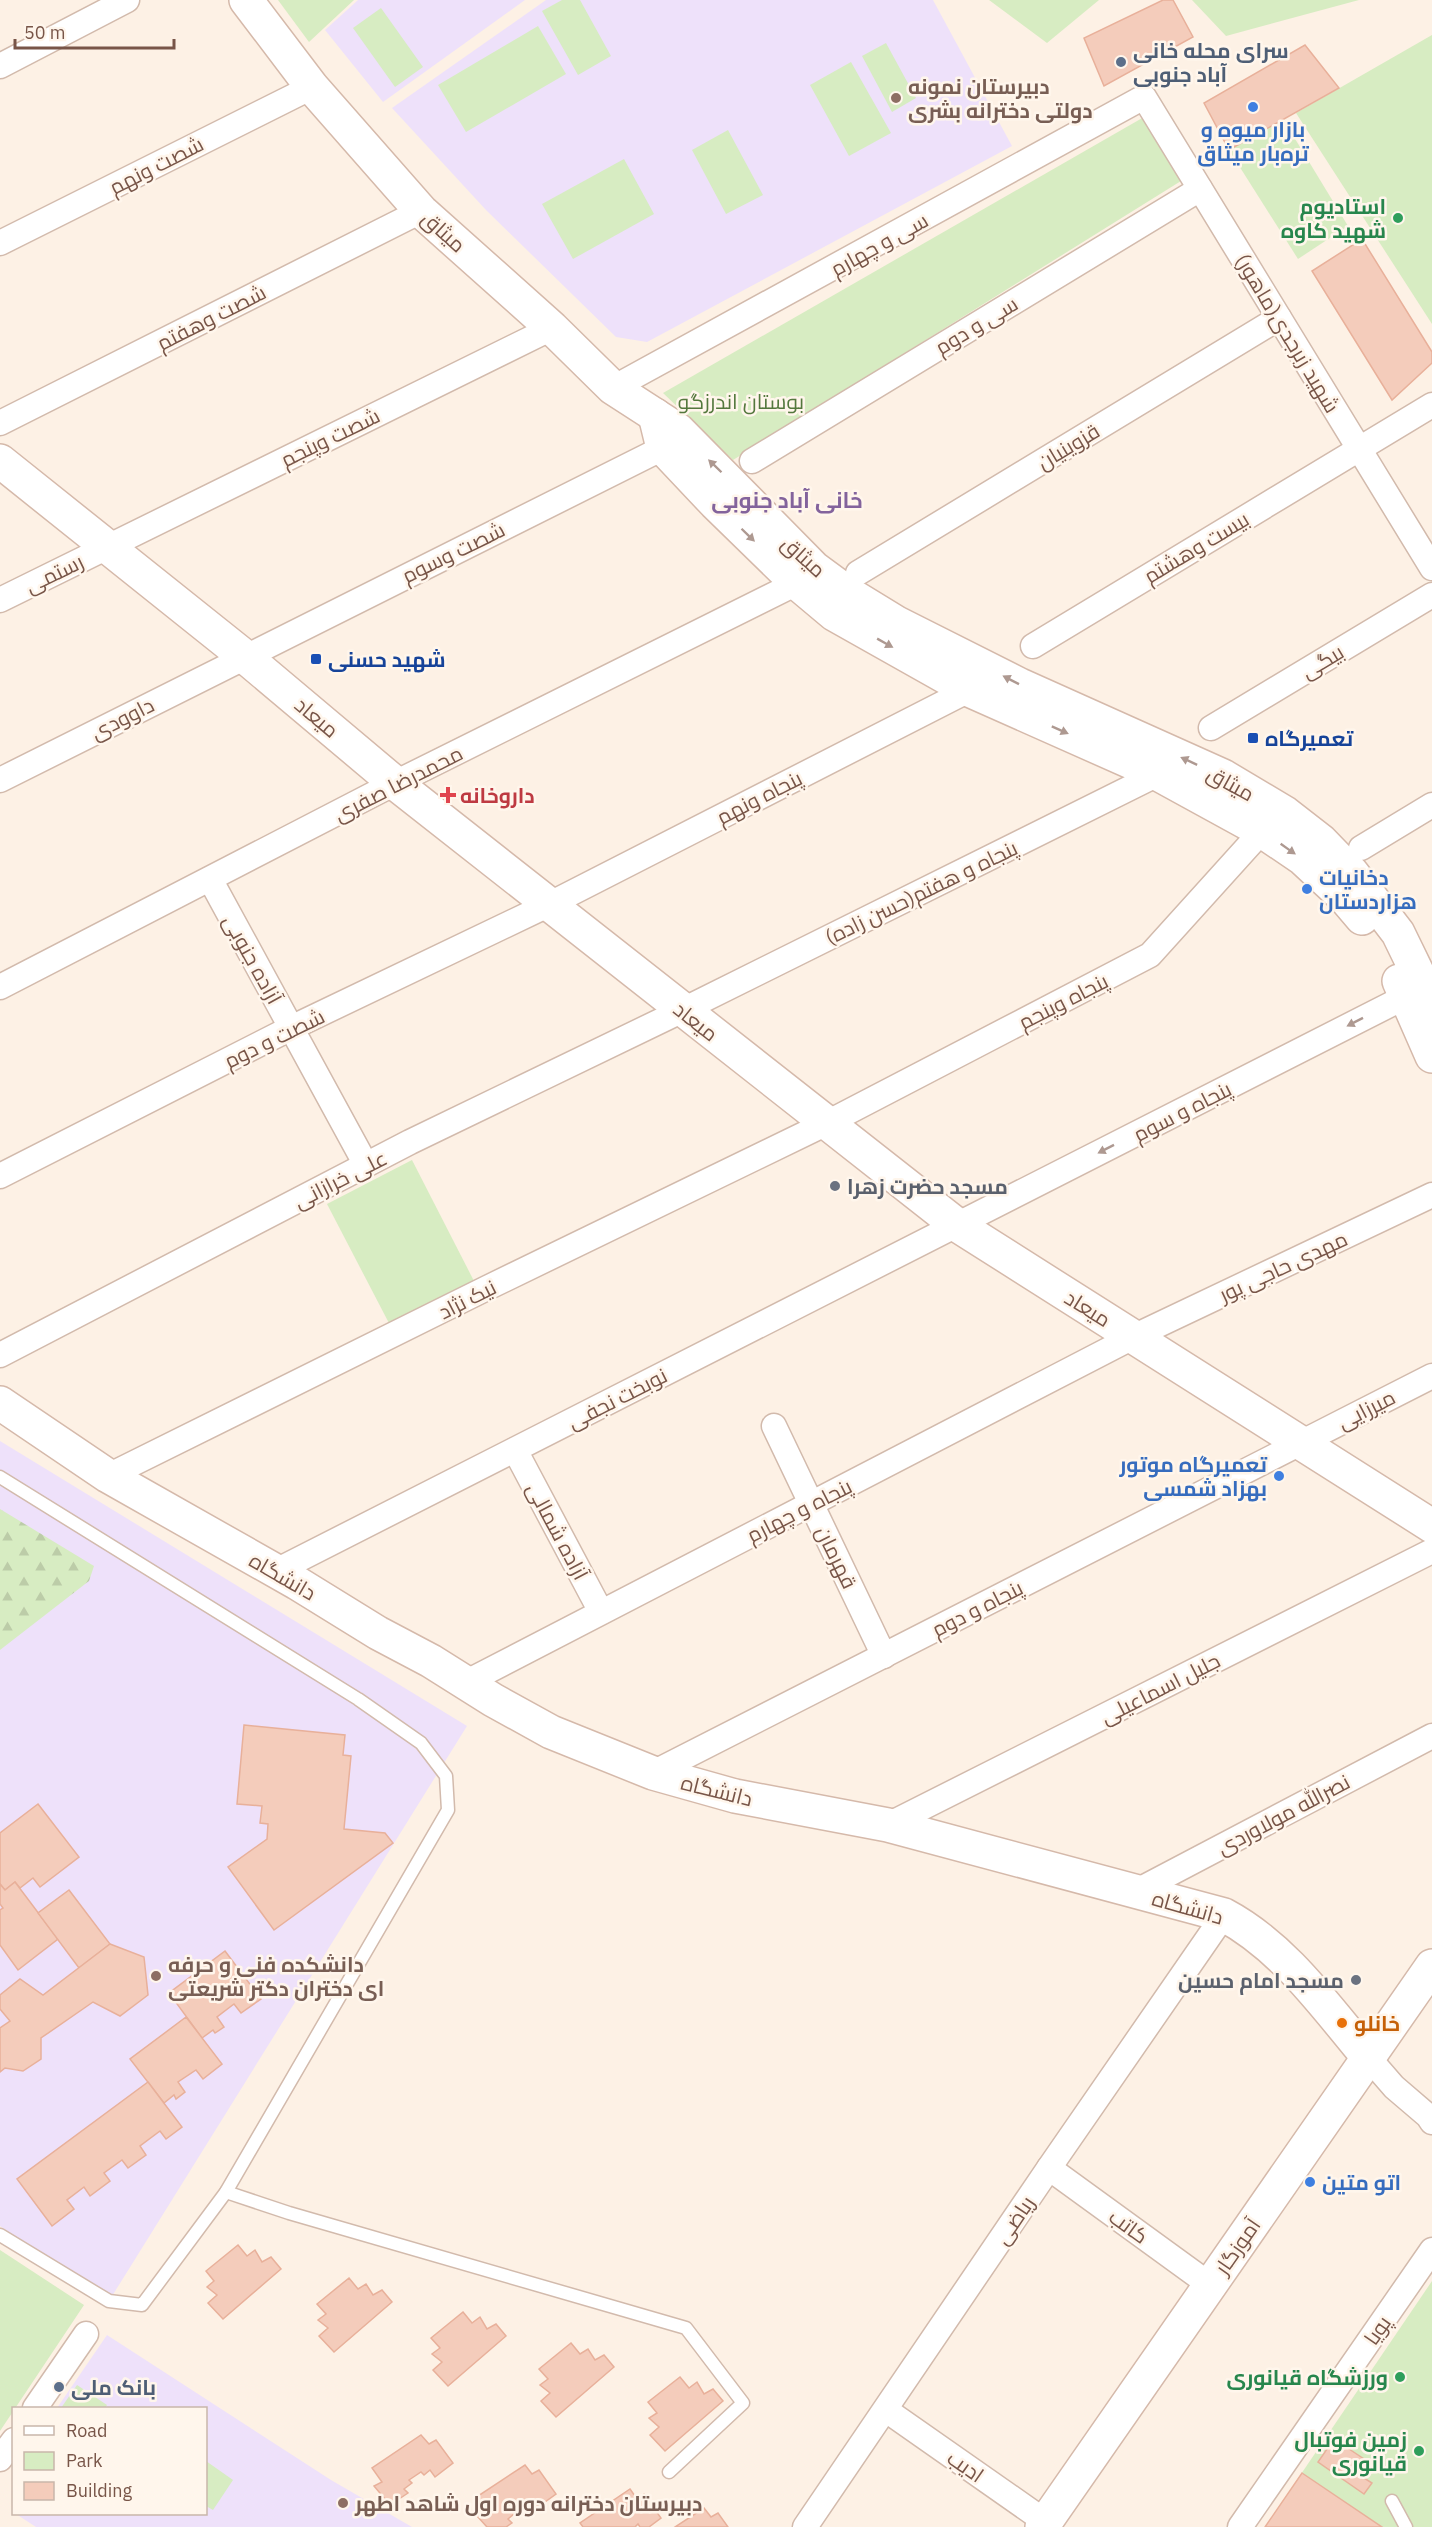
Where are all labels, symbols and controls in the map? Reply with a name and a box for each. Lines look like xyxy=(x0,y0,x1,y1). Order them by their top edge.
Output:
scale bar xyxy=(15,12,174,50)
text: 50 m xyxy=(24,21,66,44)
place label: سرای محله خانی آباد جنوبی xyxy=(1133,36,1289,88)
marker: سرای محله خانی آباد جنوبی xyxy=(1114,55,1128,69)
place label: دبیرستان نمونه دولتی دخترانه بشری xyxy=(908,72,1093,124)
marker: دبیرستان نمونه دولتی دخترانه بشری xyxy=(889,91,903,105)
marker: بازار میوه و تره‌بار میثاق xyxy=(1246,100,1260,114)
place label: بازار میوه و تره‌بار میثاق xyxy=(1197,115,1310,167)
street label: شصت ونهم xyxy=(104,129,208,202)
place label: استادیوم شهید کاوه xyxy=(1281,192,1386,244)
street label: میثاق xyxy=(416,204,472,258)
street label: سی و چهارم xyxy=(825,206,933,283)
marker: استادیوم شهید کاوه xyxy=(1391,211,1405,225)
street label: شهید زبرجدی(ماهور) xyxy=(1229,248,1347,418)
street label: شصت وهفتم xyxy=(152,278,271,357)
street label: سی و دوم xyxy=(929,289,1023,362)
park label: بوستان اندرزگو xyxy=(678,387,804,415)
street label: شصت وپنجم xyxy=(276,401,385,474)
street label: قزوینیان xyxy=(1031,416,1105,476)
one-way arrow xyxy=(707,459,722,473)
district label: خانی آباد جنوبی xyxy=(711,485,863,514)
street label: بیست وهشتم xyxy=(1138,505,1254,590)
street label: شصت وسوم xyxy=(397,515,510,590)
one-way arrow xyxy=(740,527,754,541)
street label: میثاق xyxy=(776,529,832,583)
street label: رستمی xyxy=(20,547,88,599)
street label: بیگی xyxy=(1295,637,1349,685)
one-way arrow xyxy=(877,638,894,648)
place label: شهید حسنی xyxy=(328,645,446,673)
marker: شهید حسنی xyxy=(309,652,323,666)
one-way arrow xyxy=(1003,676,1020,685)
street label: داوودی xyxy=(86,690,158,746)
street label: میعاد xyxy=(289,690,345,744)
place label: تعمیرگاه xyxy=(1265,724,1355,752)
one-way arrow xyxy=(1051,725,1069,735)
marker: تعمیرگاه xyxy=(1246,731,1260,745)
street label: محمدرضا صفری xyxy=(329,738,467,828)
one-way arrow xyxy=(1180,755,1198,765)
street label: میثاق xyxy=(1202,759,1260,807)
street label: پنجاه ونهم xyxy=(711,763,807,831)
place label: داروخانه xyxy=(460,781,535,809)
marker: داروخانه xyxy=(441,788,455,802)
street label: (حسن زاده)پنجاه و هفتم xyxy=(820,833,1023,952)
one-way arrow xyxy=(1280,843,1296,854)
place label: دخانیات هزاردستان xyxy=(1319,863,1417,915)
marker: دخانیات هزاردستان xyxy=(1300,882,1314,896)
street label: آزاده جنوبی xyxy=(217,909,289,1009)
street label: پنجاه وپنجم xyxy=(1013,966,1114,1037)
street label: میعاد xyxy=(668,995,724,1047)
street label: شصت و دوم xyxy=(219,1002,329,1075)
one-way arrow xyxy=(1346,1018,1363,1027)
street label: پنجاه و سوم xyxy=(1128,1074,1237,1149)
street label: علی خرازانی xyxy=(288,1144,392,1214)
one-way arrow xyxy=(1097,1144,1114,1154)
place label: مسجد حضرت زهرا xyxy=(847,1172,1008,1200)
marker: مسجد حضرت زهرا xyxy=(828,1179,842,1193)
street label: مهدی حاجی پور xyxy=(1213,1224,1352,1309)
street label: نیک نژاد xyxy=(433,1273,501,1325)
street label: میعاد xyxy=(1060,1283,1116,1333)
street label: نوبخت نجفی xyxy=(562,1361,672,1435)
street label: میرزایی xyxy=(1332,1383,1400,1435)
place label: تعمیرگاه موتور بهزاد شمسی xyxy=(1119,1450,1268,1502)
marker: تعمیرگاه موتور بهزاد شمسی xyxy=(1272,1469,1286,1483)
street label: پنجاه و چهارم xyxy=(742,1471,857,1549)
street label: آزاده شمالی xyxy=(521,1478,595,1585)
street label: قهرمان xyxy=(810,1521,864,1593)
street label: دانشگاه xyxy=(244,1546,322,1606)
street label: پنجاه و دوم xyxy=(927,1573,1028,1644)
street label: جلیل اسماعیلی xyxy=(1095,1646,1225,1730)
street label: نصرالله مولاوردی xyxy=(1212,1767,1354,1861)
street label: دانشگاه xyxy=(678,1768,756,1812)
street label: دانشگاه xyxy=(1149,1884,1227,1930)
place label: دانشکده فنی و حرفه ای دختران دکتر شریعتی xyxy=(168,1950,384,2002)
place label: مسجد امام حسین xyxy=(1178,1966,1344,1995)
marker: دانشکده فنی و حرفه ای دختران دکتر شریعتی xyxy=(149,1969,163,1983)
marker: مسجد امام حسین xyxy=(1349,1973,1363,1987)
place label: خانلو xyxy=(1354,2009,1400,2037)
marker: خانلو xyxy=(1335,2016,1349,2030)
place label: اتو متین xyxy=(1322,2168,1401,2196)
marker: اتو متین xyxy=(1303,2175,1317,2189)
street label: ریاضی xyxy=(988,2190,1040,2250)
street label: کاتب xyxy=(1104,2202,1154,2250)
street label: آموزگار xyxy=(1207,2212,1267,2281)
street label: پویا xyxy=(1357,2310,1398,2351)
place label: ورزشگاه قیانوری xyxy=(1227,2363,1388,2391)
marker: ورزشگاه قیانوری xyxy=(1393,2370,1407,2384)
place label: بانک ملی xyxy=(71,2373,156,2401)
marker: بانک ملی xyxy=(52,2380,66,2394)
legend xyxy=(12,2407,207,2515)
text: Road xyxy=(66,2419,107,2442)
place label: زمین فوتبال قیانوری xyxy=(1294,2425,1407,2477)
street label: ادیب xyxy=(942,2443,990,2489)
marker: زمین فوتبال قیانوری xyxy=(1412,2444,1426,2458)
text: Park xyxy=(66,2449,103,2472)
text: Building xyxy=(66,2479,133,2502)
place label: دبیرستان دخترانه دوره اول شاهد اطهر xyxy=(354,2489,702,2517)
marker: دبیرستان دخترانه دوره اول شاهد اطهر xyxy=(336,2496,350,2510)

